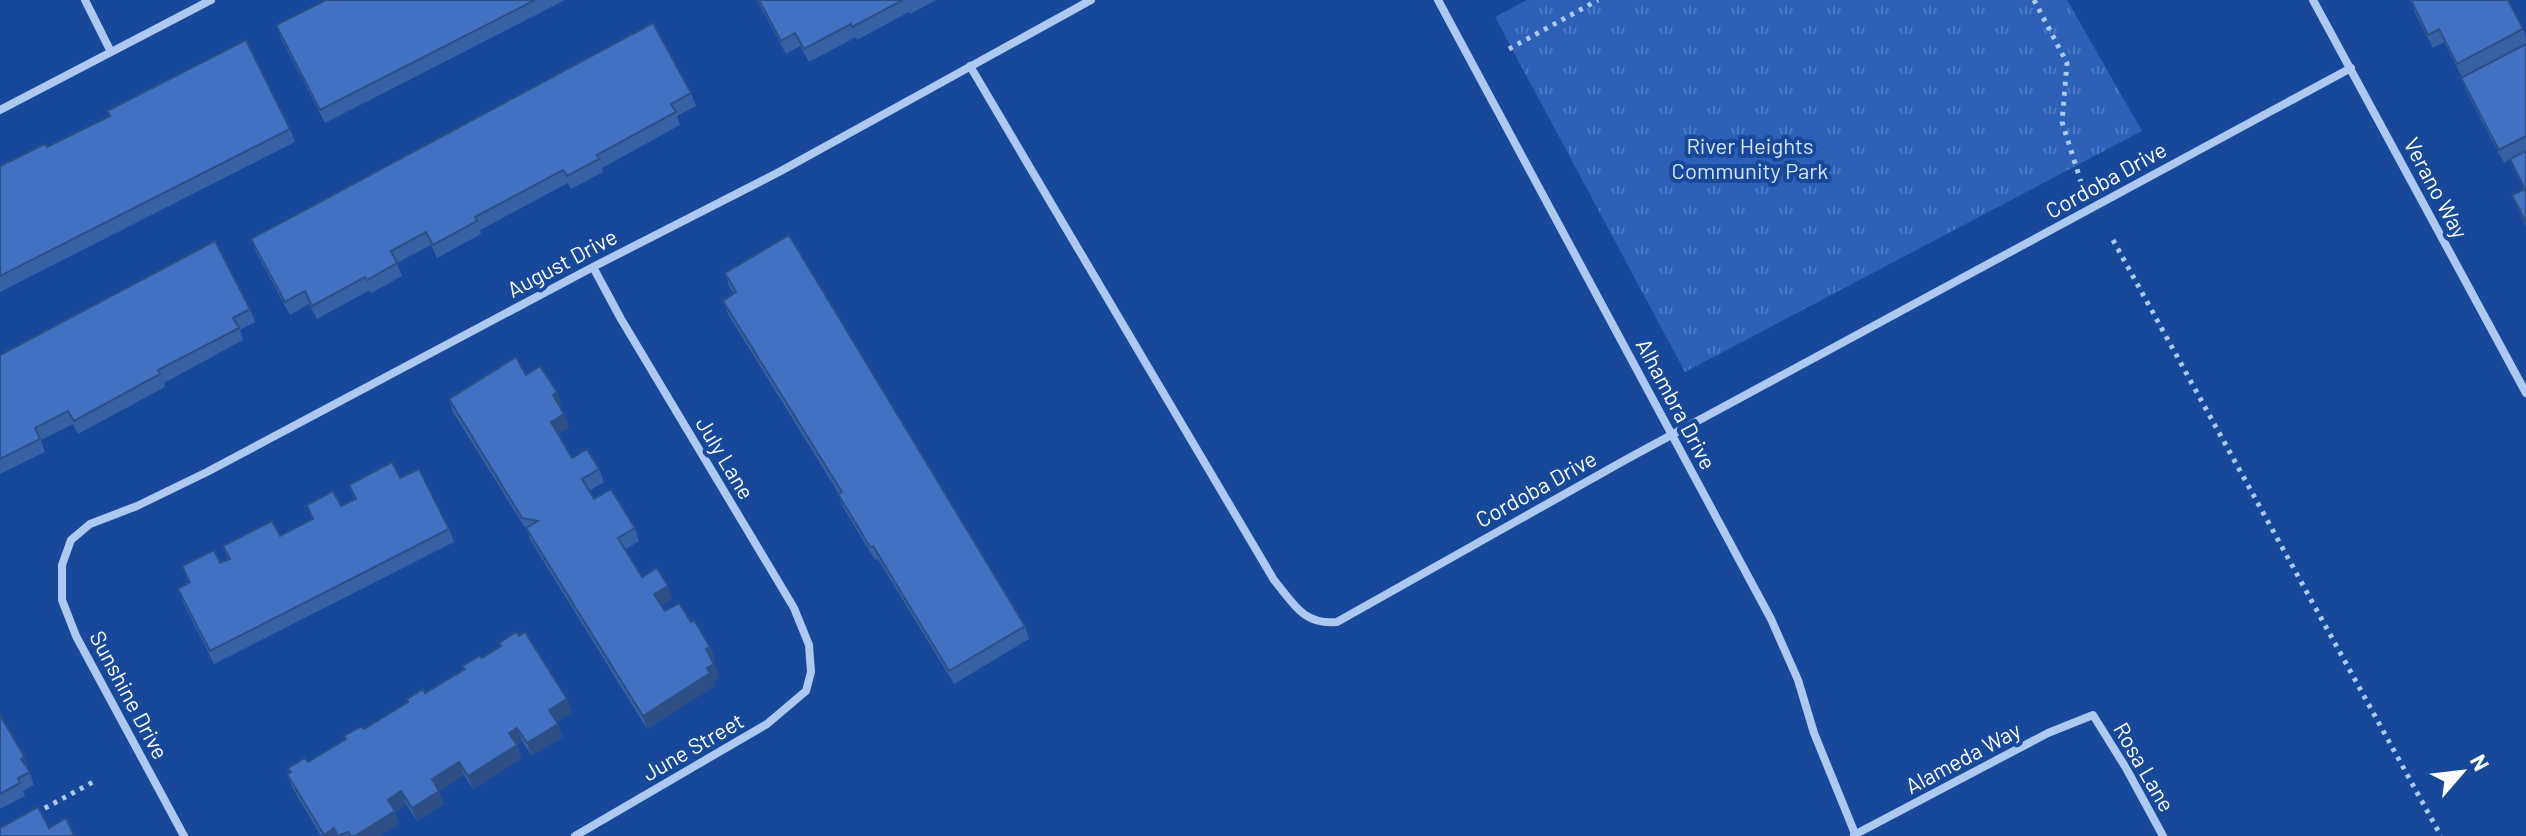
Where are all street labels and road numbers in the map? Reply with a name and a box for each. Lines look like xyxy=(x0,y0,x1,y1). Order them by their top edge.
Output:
street label: Verano Way xyxy=(2399,133,2474,242)
street label: Cordoba Drive xyxy=(2041,135,2170,223)
street label: August Drive xyxy=(502,222,621,302)
street label: Alhambra Drive xyxy=(1632,334,1722,473)
street label: July Lane xyxy=(691,412,761,503)
street label: Cordoba Drive xyxy=(1471,444,1600,532)
street label: Sunshine Drive xyxy=(85,626,175,763)
street label: June Street xyxy=(637,707,748,785)
street label: Alameda Way xyxy=(1901,716,2025,798)
street label: Rosa Lane xyxy=(2109,717,2181,816)

